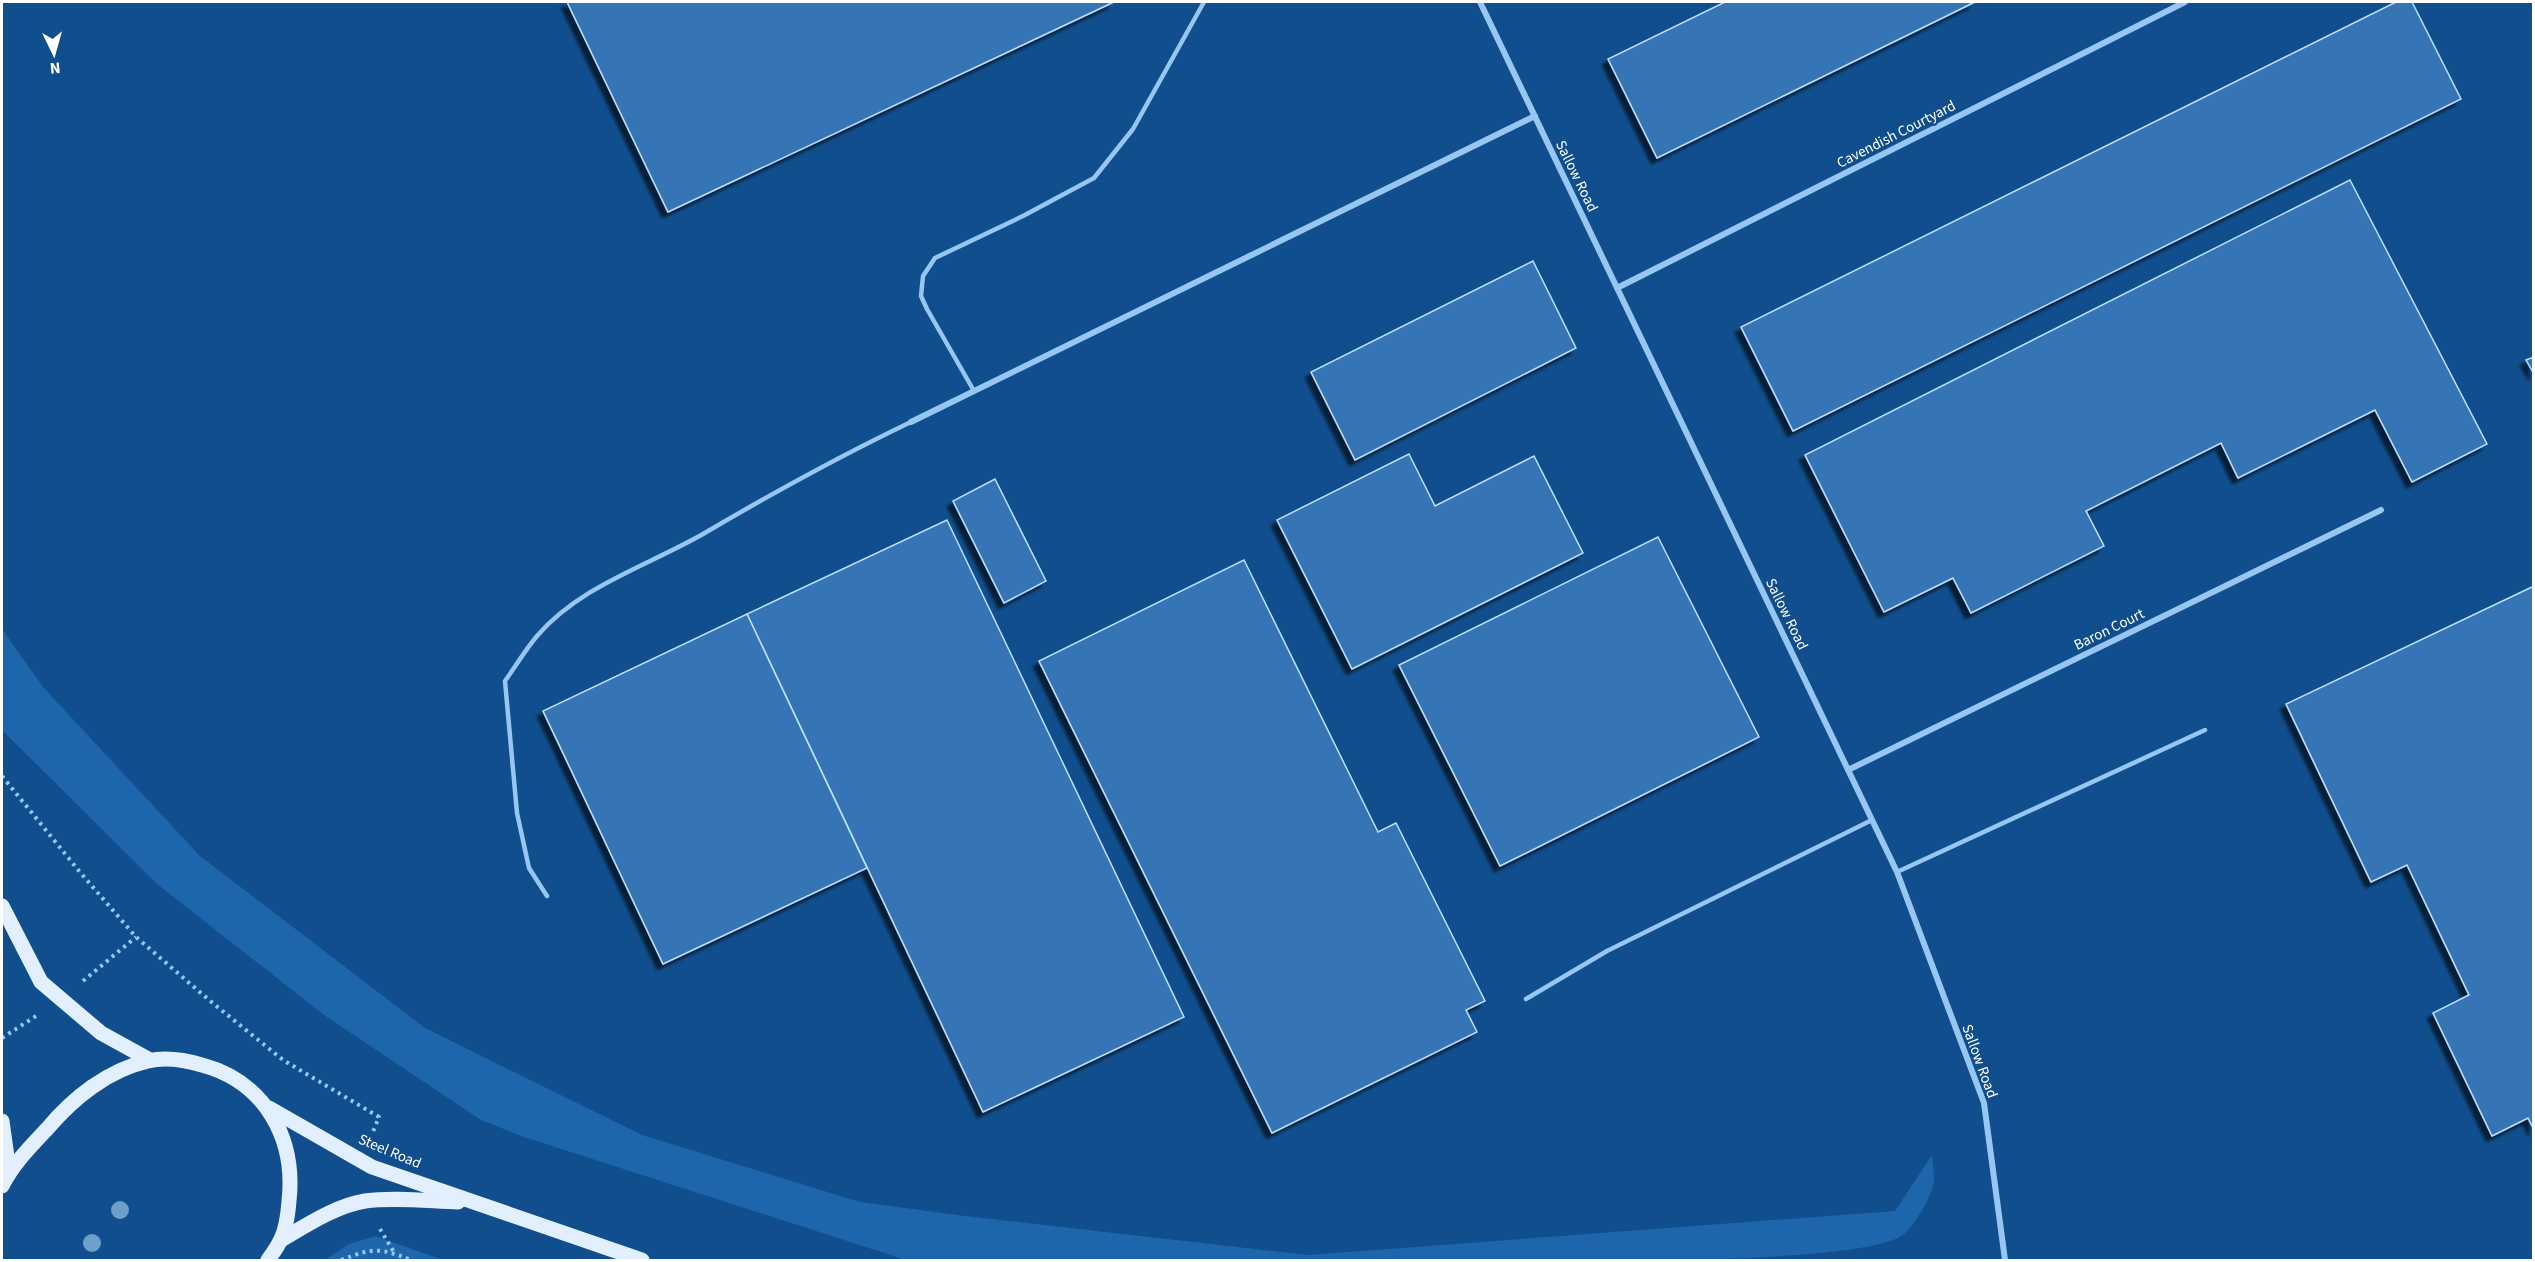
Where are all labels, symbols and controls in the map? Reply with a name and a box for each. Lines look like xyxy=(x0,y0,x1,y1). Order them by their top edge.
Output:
north arrow xyxy=(24,24,84,84)
text: N xyxy=(49,57,61,79)
street label: Cavendish Courtyard xyxy=(1833,95,1959,174)
street label: Sallow Road xyxy=(1550,137,1603,216)
street label: Sallow Road xyxy=(1760,575,1813,654)
street label: Baron Court xyxy=(2071,603,2148,656)
street label: Sallow Road xyxy=(1956,1021,2003,1101)
street label: Steel Road xyxy=(355,1129,424,1174)

